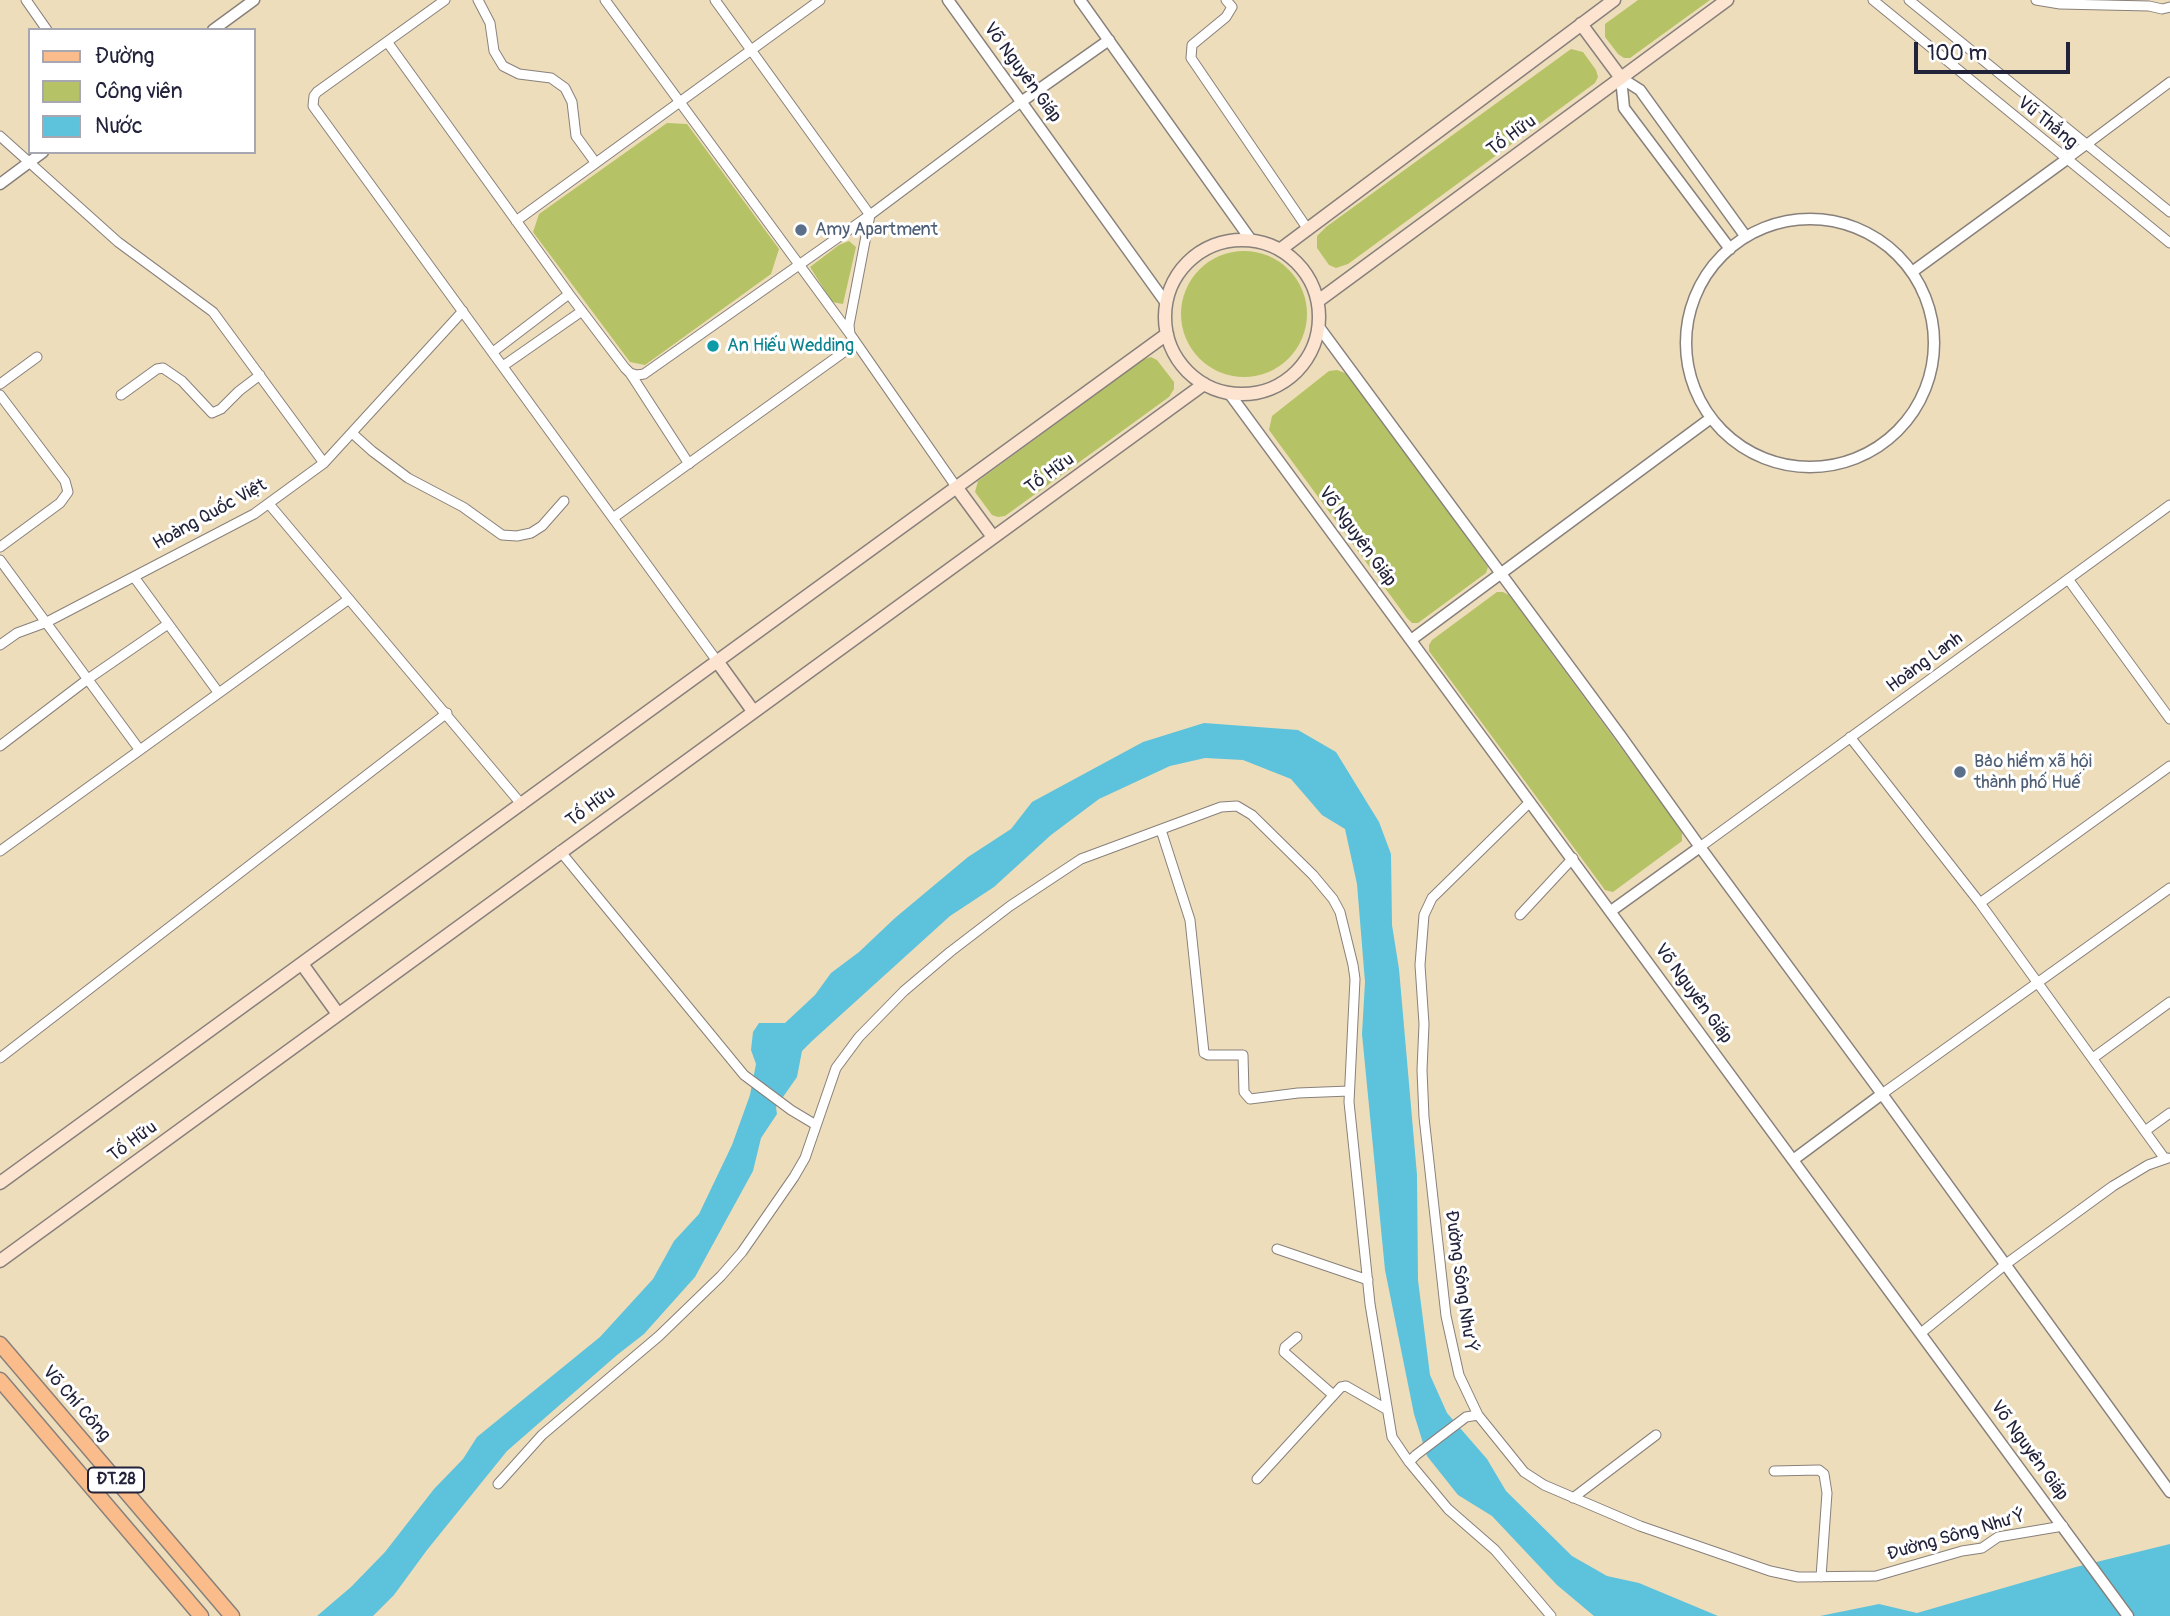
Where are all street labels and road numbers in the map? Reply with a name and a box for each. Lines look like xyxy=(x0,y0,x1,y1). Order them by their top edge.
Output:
street label: Võ Nguyên Giáp xyxy=(979,19,1065,127)
street label: Vũ Thắng xyxy=(2013,92,2081,154)
street label: Tố Hữu xyxy=(1483,111,1541,161)
street label: Tố Hữu xyxy=(1021,449,1079,499)
street label: Hoàng Quốc Việt xyxy=(150,475,270,555)
street label: Võ Nguyên Giáp xyxy=(1314,483,1400,591)
street label: Hoàng Lanh xyxy=(1883,628,1967,698)
street label: Tố Hữu xyxy=(562,782,620,832)
street label: Võ Nguyên Giáp xyxy=(1650,940,1736,1048)
street label: Tố Hữu xyxy=(104,1117,162,1167)
street label: Đường Sông Như Ý xyxy=(1439,1209,1481,1353)
street label: Võ Chí Công xyxy=(37,1362,115,1446)
street label: Võ Nguyên Giáp xyxy=(1986,1397,2072,1505)
road number: ĐT.28 xyxy=(88,1468,144,1492)
street label: Đường Sông Như Ý xyxy=(1885,1506,2027,1566)

